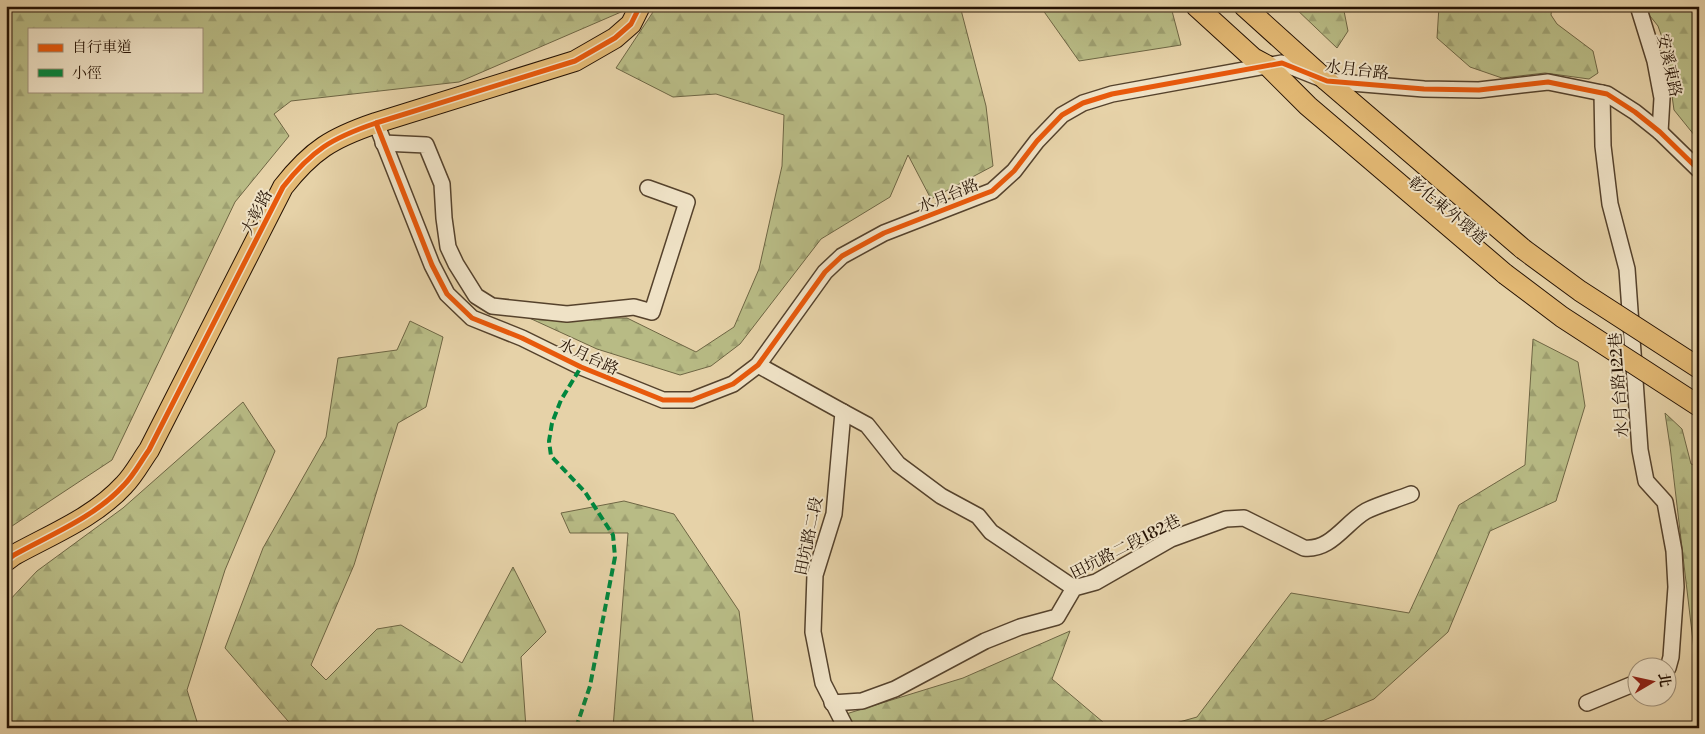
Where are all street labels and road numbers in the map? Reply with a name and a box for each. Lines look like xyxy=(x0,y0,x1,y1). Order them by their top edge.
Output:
street label: 安溪東路 xyxy=(1653,32,1685,99)
street label: 水月台路 xyxy=(1324,56,1390,84)
street label: 彰化東外環道 xyxy=(1404,172,1491,249)
street label: 水月台路 xyxy=(915,175,982,217)
street label: 大彰路 xyxy=(237,187,277,238)
street label: 水月台路122巷 xyxy=(1605,332,1633,438)
street label: 水月台路 xyxy=(555,334,622,379)
street label: 田坑路二段 xyxy=(791,495,827,577)
street label: 田坑路二段182巷 xyxy=(1067,510,1184,583)

